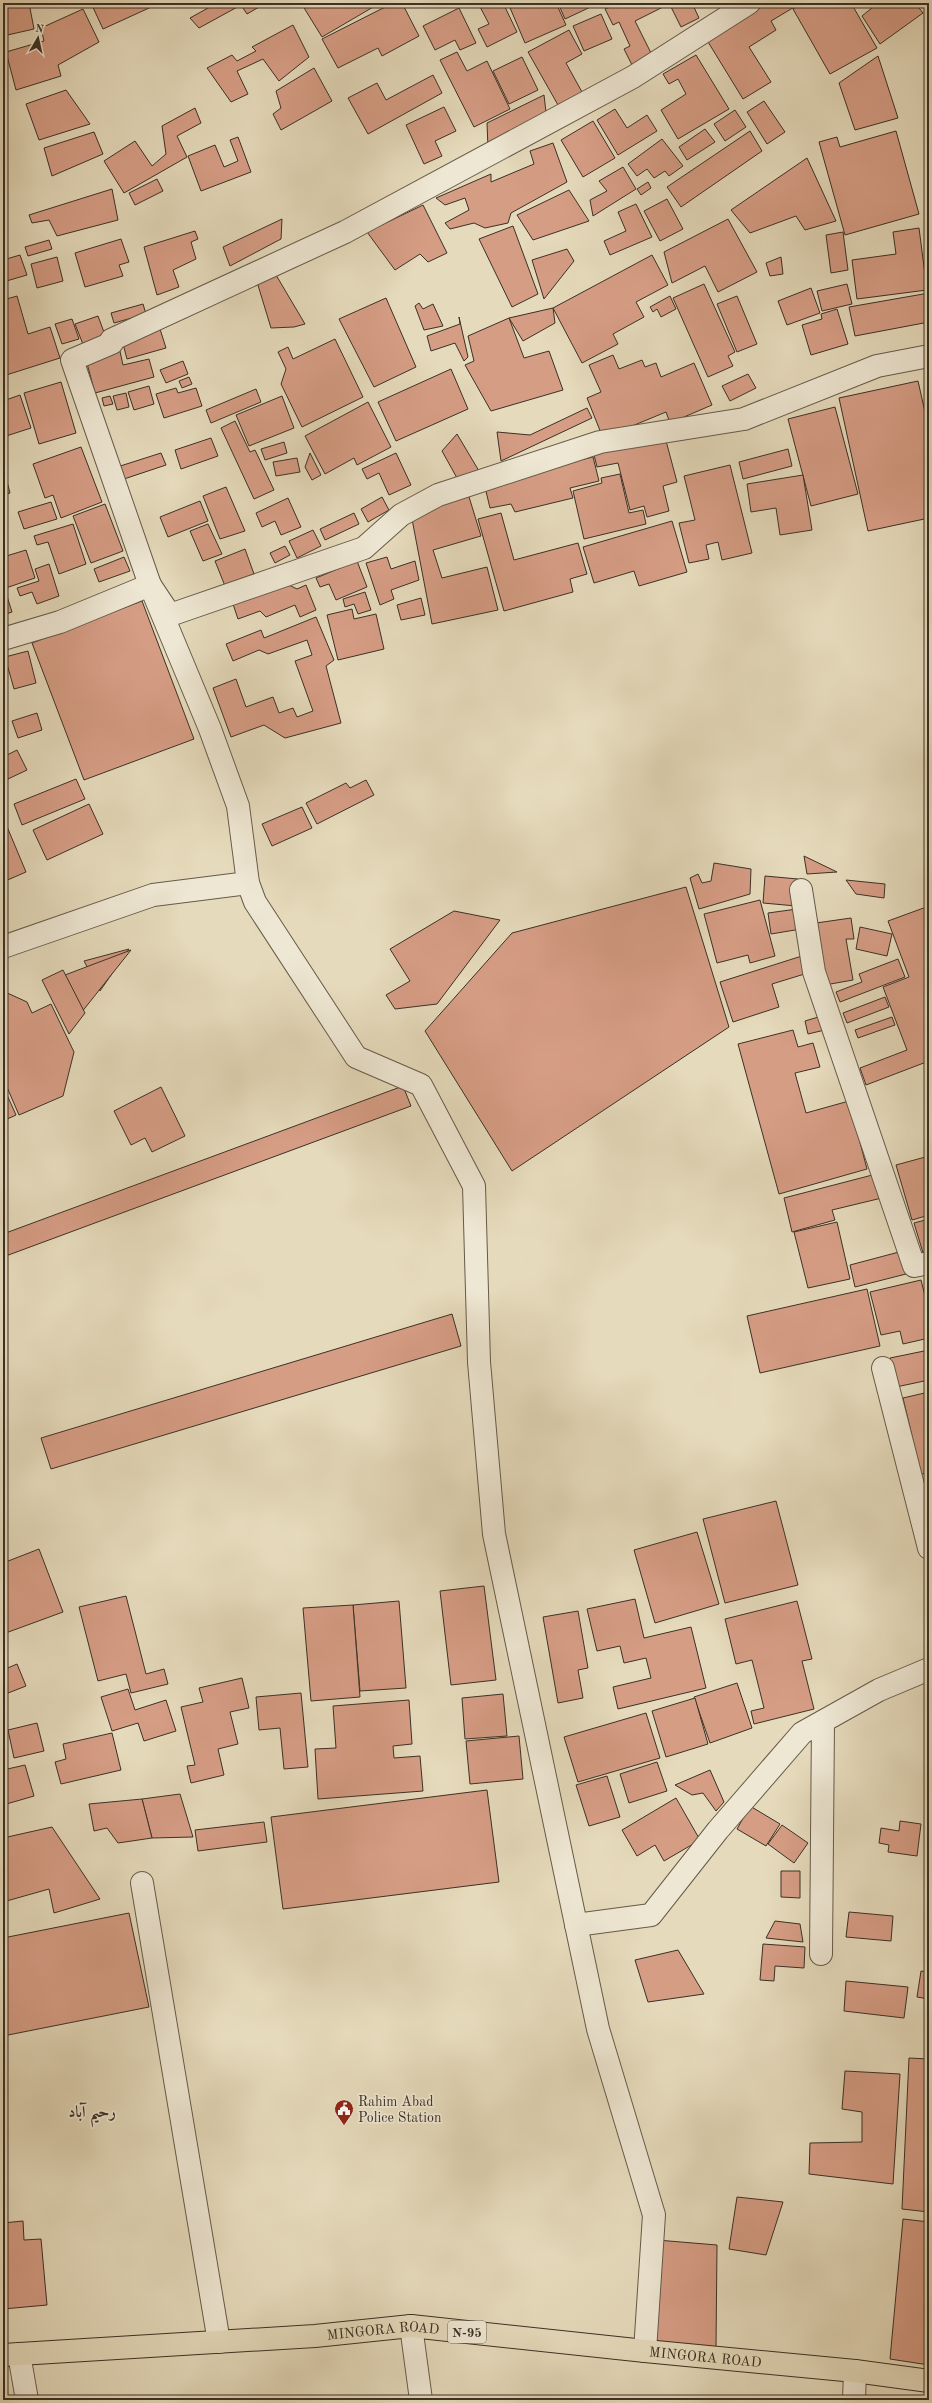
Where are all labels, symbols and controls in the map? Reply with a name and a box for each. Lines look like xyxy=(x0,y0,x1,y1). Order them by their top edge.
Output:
north arrow xyxy=(18,18,58,58)
text: N xyxy=(34,24,45,36)
place label: Rahim Abad Police Station xyxy=(358,2095,442,2125)
public building icon: Rahim Abad Police Station xyxy=(333,2098,355,2126)
district label: رحیم آباد xyxy=(68,2102,116,2128)
street label: MINGORA ROAD xyxy=(326,2320,440,2343)
road number: N-95 xyxy=(448,2321,486,2343)
street label: MINGORA ROAD xyxy=(648,2345,762,2370)

